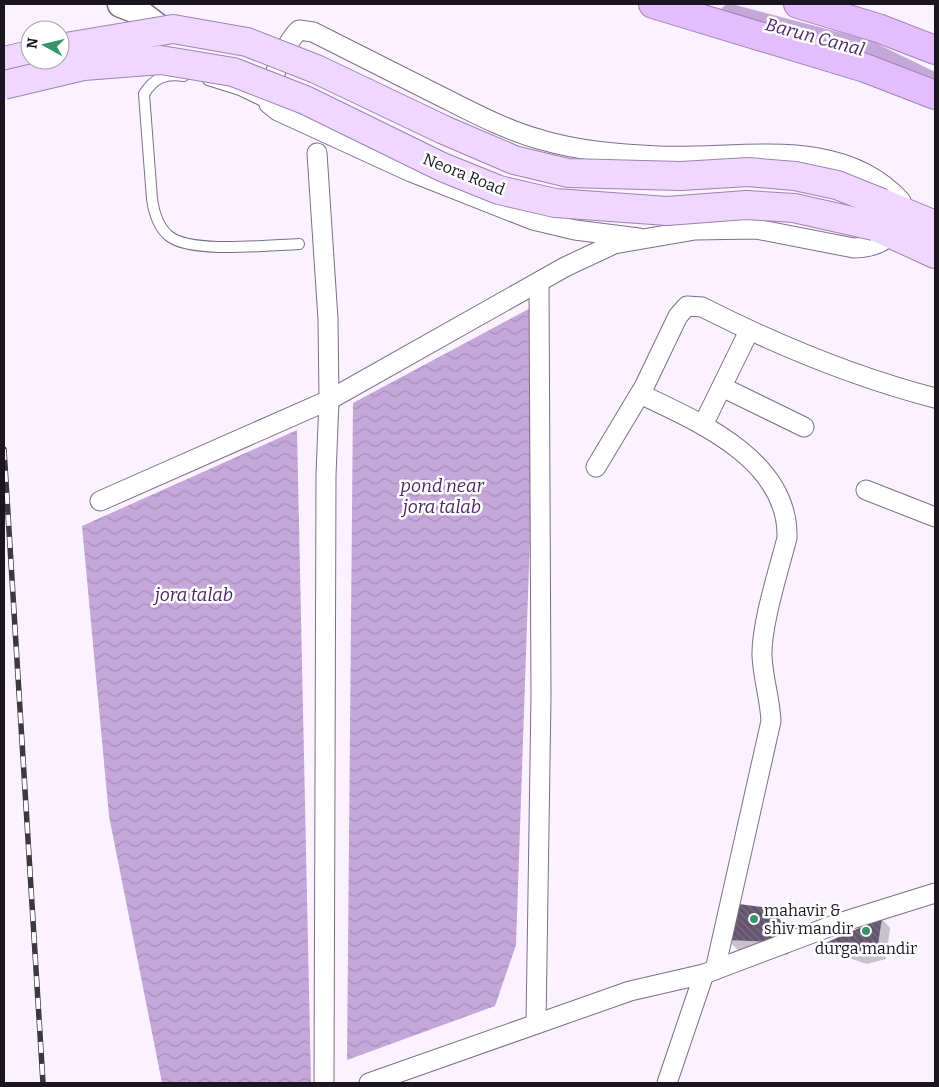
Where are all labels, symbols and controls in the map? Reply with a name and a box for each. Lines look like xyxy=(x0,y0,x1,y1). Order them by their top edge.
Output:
water label: Barun Canal xyxy=(763,13,867,61)
north arrow xyxy=(20,20,70,70)
text: N xyxy=(23,37,42,50)
street label: Neora Road xyxy=(420,149,508,199)
water label: pond near jora talab xyxy=(399,475,484,518)
water label: jora talab xyxy=(153,584,233,606)
place label: mahavir & shiv mandir xyxy=(764,901,853,938)
marker: mahavir & shiv mandir xyxy=(748,913,760,925)
marker: durga mandir xyxy=(860,925,872,937)
place label: durga mandir xyxy=(815,939,917,958)

